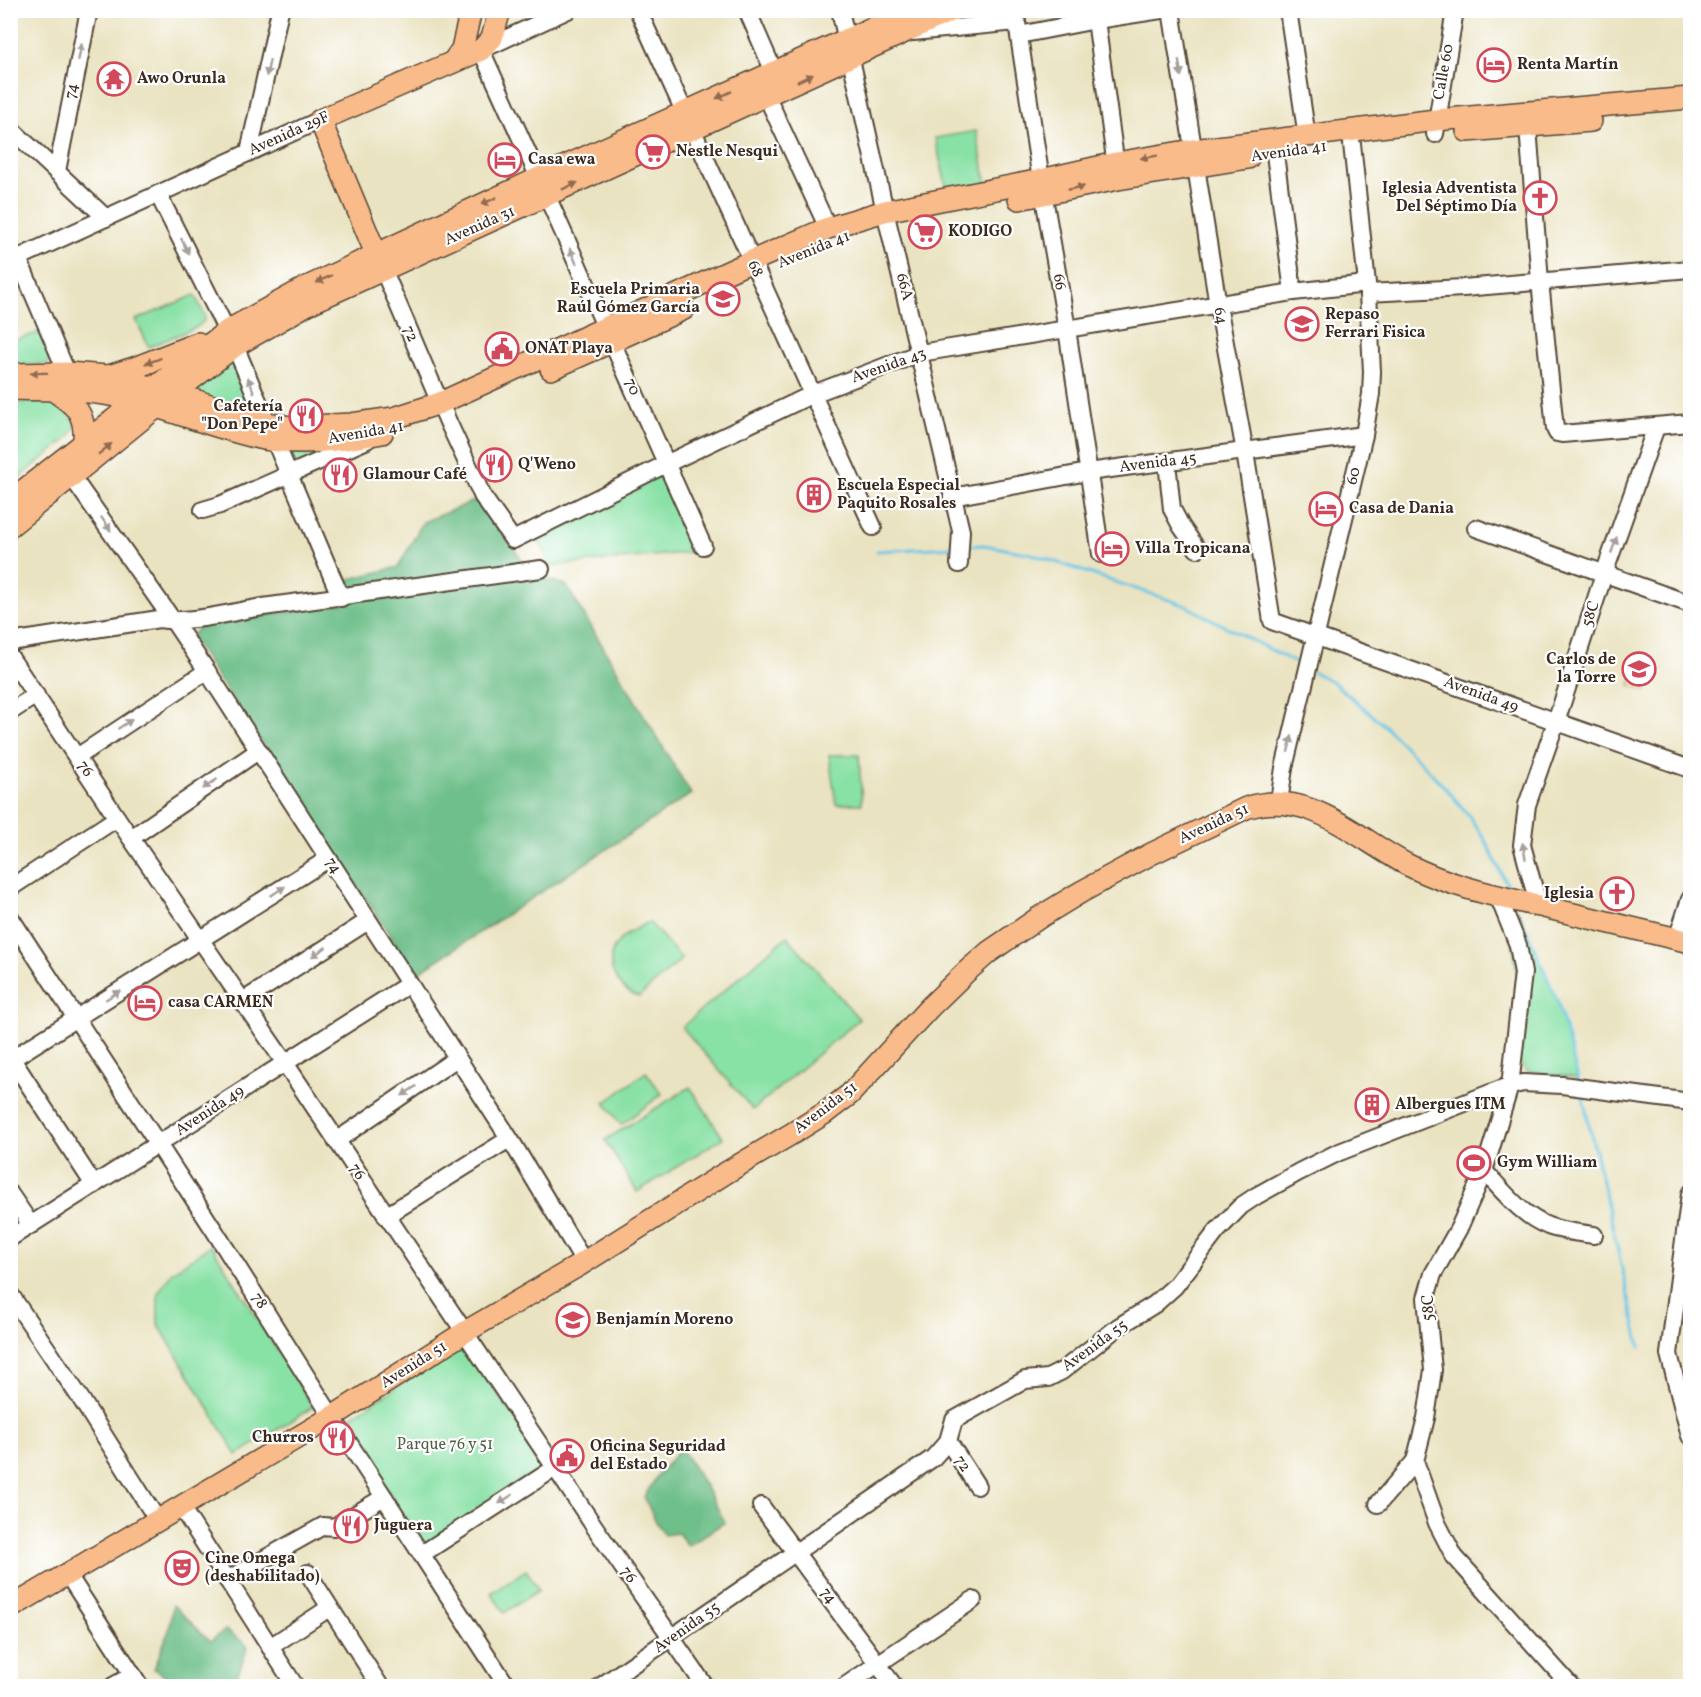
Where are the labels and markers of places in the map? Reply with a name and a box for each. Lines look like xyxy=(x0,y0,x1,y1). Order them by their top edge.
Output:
hotel icon: Renta Martín xyxy=(1476,47,1512,83)
place label: Renta Martín xyxy=(1517,54,1619,76)
temple icon: Awo Orunla xyxy=(96,61,132,97)
place label: Awo Orunla xyxy=(137,68,226,90)
supermarket icon: Nestle Nesqui xyxy=(635,134,671,170)
place label: Nestle Nesqui xyxy=(676,141,778,163)
hotel icon: Casa ewa xyxy=(487,142,523,178)
place label: Casa ewa xyxy=(528,149,596,171)
place label: Iglesia Adventista Del Séptimo Día xyxy=(1382,178,1517,218)
church icon: Iglesia Adventista Del Séptimo Día xyxy=(1522,180,1558,216)
supermarket icon: KODIGO xyxy=(907,214,943,250)
place label: KODIGO xyxy=(948,221,1012,243)
place label: Escuela Primaria Raúl Gómez García xyxy=(557,279,700,319)
school or university icon: Escuela Primaria Raúl Gómez García xyxy=(705,281,741,317)
place label: Repaso Ferrari Fisica xyxy=(1325,304,1426,344)
school or university icon: Repaso Ferrari Fisica xyxy=(1284,306,1320,342)
public building icon: ONAT Playa xyxy=(484,331,520,367)
place label: ONAT Playa xyxy=(525,338,613,360)
place label: Cafetería "Don Pepe" xyxy=(201,396,283,436)
restaurant icon: Cafetería "Don Pepe" xyxy=(288,398,324,434)
restaurant icon: Q'Weno xyxy=(477,447,513,483)
place label: Q'Weno xyxy=(518,454,576,476)
restaurant icon: Glamour Café xyxy=(322,457,358,493)
place label: Glamour Café xyxy=(363,464,467,486)
place label: Escuela Especial Paquito Rosales xyxy=(837,475,960,515)
building icon: Escuela Especial Paquito Rosales xyxy=(796,477,832,513)
hotel icon: Casa de Dania xyxy=(1308,491,1344,527)
place label: Casa de Dania xyxy=(1349,498,1454,520)
hotel icon: Villa Tropicana xyxy=(1094,531,1130,567)
place label: Villa Tropicana xyxy=(1135,538,1251,560)
place label: Carlos de la Torre xyxy=(1546,649,1616,689)
school or university icon: Carlos de la Torre xyxy=(1621,651,1657,687)
church icon: Iglesia xyxy=(1599,876,1635,912)
place label: Iglesia xyxy=(1544,883,1594,905)
hotel icon: casa CARMEN xyxy=(127,985,163,1021)
place label: casa CARMEN xyxy=(168,992,274,1014)
building icon: Albergues ITM xyxy=(1354,1087,1390,1123)
place label: Albergues ITM xyxy=(1395,1094,1506,1116)
sports icon: Gym William xyxy=(1456,1145,1492,1181)
place label: Gym William xyxy=(1497,1152,1598,1174)
school or university icon: Benjamín Moreno xyxy=(555,1302,591,1338)
place label: Benjamín Moreno xyxy=(596,1309,733,1331)
restaurant icon: Churros xyxy=(319,1420,355,1456)
place label: Churros xyxy=(252,1427,314,1449)
place label: Oficina Seguridad del Estado xyxy=(590,1436,726,1476)
public building icon: Oficina Seguridad del Estado xyxy=(549,1438,585,1474)
restaurant icon: Juguera xyxy=(333,1508,369,1544)
place label: Juguera xyxy=(373,1515,433,1537)
place label: Cine Omega (deshabilitado) xyxy=(205,1548,320,1588)
theatre icon: Cine Omega (deshabilitado) xyxy=(164,1550,200,1586)

